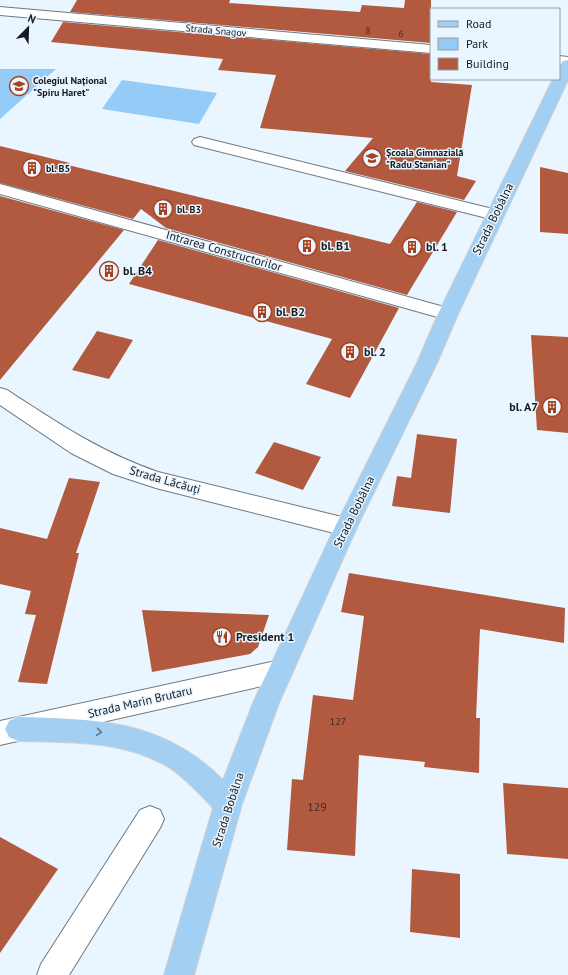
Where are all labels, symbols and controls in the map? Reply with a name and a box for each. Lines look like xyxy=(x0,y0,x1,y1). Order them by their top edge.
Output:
north arrow xyxy=(8,8,48,48)
legend xyxy=(430,8,560,80)
text: N xyxy=(26,11,38,27)
text: Road xyxy=(466,16,491,31)
street label: Strada Snagov xyxy=(185,21,247,40)
house number: 8 xyxy=(366,25,371,36)
house number: 6 xyxy=(399,28,404,39)
text: Park xyxy=(466,36,488,51)
text: Building xyxy=(466,56,509,71)
place label: Colegiul Național "Spiru Haret" xyxy=(33,74,107,99)
school or university icon: Colegiul Național "Spiru Haret" xyxy=(8,75,30,97)
place label: Școala Gimnazială "Radu Stanian" xyxy=(386,146,463,171)
school or university icon: Școala Gimnazială "Radu Stanian" xyxy=(361,147,383,169)
building icon: bl. B5 xyxy=(21,157,43,179)
place label: bl. B5 xyxy=(46,162,70,175)
street label: Strada Bobâlna xyxy=(469,180,516,257)
building icon: bl. B3 xyxy=(152,198,174,220)
place label: bl. B3 xyxy=(177,203,201,216)
street label: Intrarea Constructorilor xyxy=(165,227,284,274)
building icon: bl. B1 xyxy=(296,235,318,257)
building icon: bl. 1 xyxy=(401,236,423,258)
place label: bl. B1 xyxy=(321,238,350,253)
place label: bl. 1 xyxy=(426,239,448,254)
building icon: bl. B4 xyxy=(98,260,120,282)
place label: bl. B4 xyxy=(123,263,152,278)
building icon: bl. B2 xyxy=(251,301,273,323)
place label: bl. B2 xyxy=(276,304,305,319)
building icon: bl. 2 xyxy=(339,341,361,363)
place label: bl. 2 xyxy=(364,344,386,359)
building icon: bl. A7 xyxy=(541,396,563,418)
place label: bl. A7 xyxy=(509,399,538,414)
street label: Strada Lăcăuți xyxy=(128,462,202,497)
street label: Strada Bobâlna xyxy=(330,473,377,550)
restaurant icon: President 1 xyxy=(211,626,233,648)
place label: President 1 xyxy=(236,629,294,644)
street label: Strada Marin Brutaru xyxy=(86,682,194,721)
house number: 127 xyxy=(330,715,346,728)
one-way arrow xyxy=(96,727,102,736)
street label: Strada Bobâlna xyxy=(208,770,247,849)
house number: 129 xyxy=(307,799,327,814)

